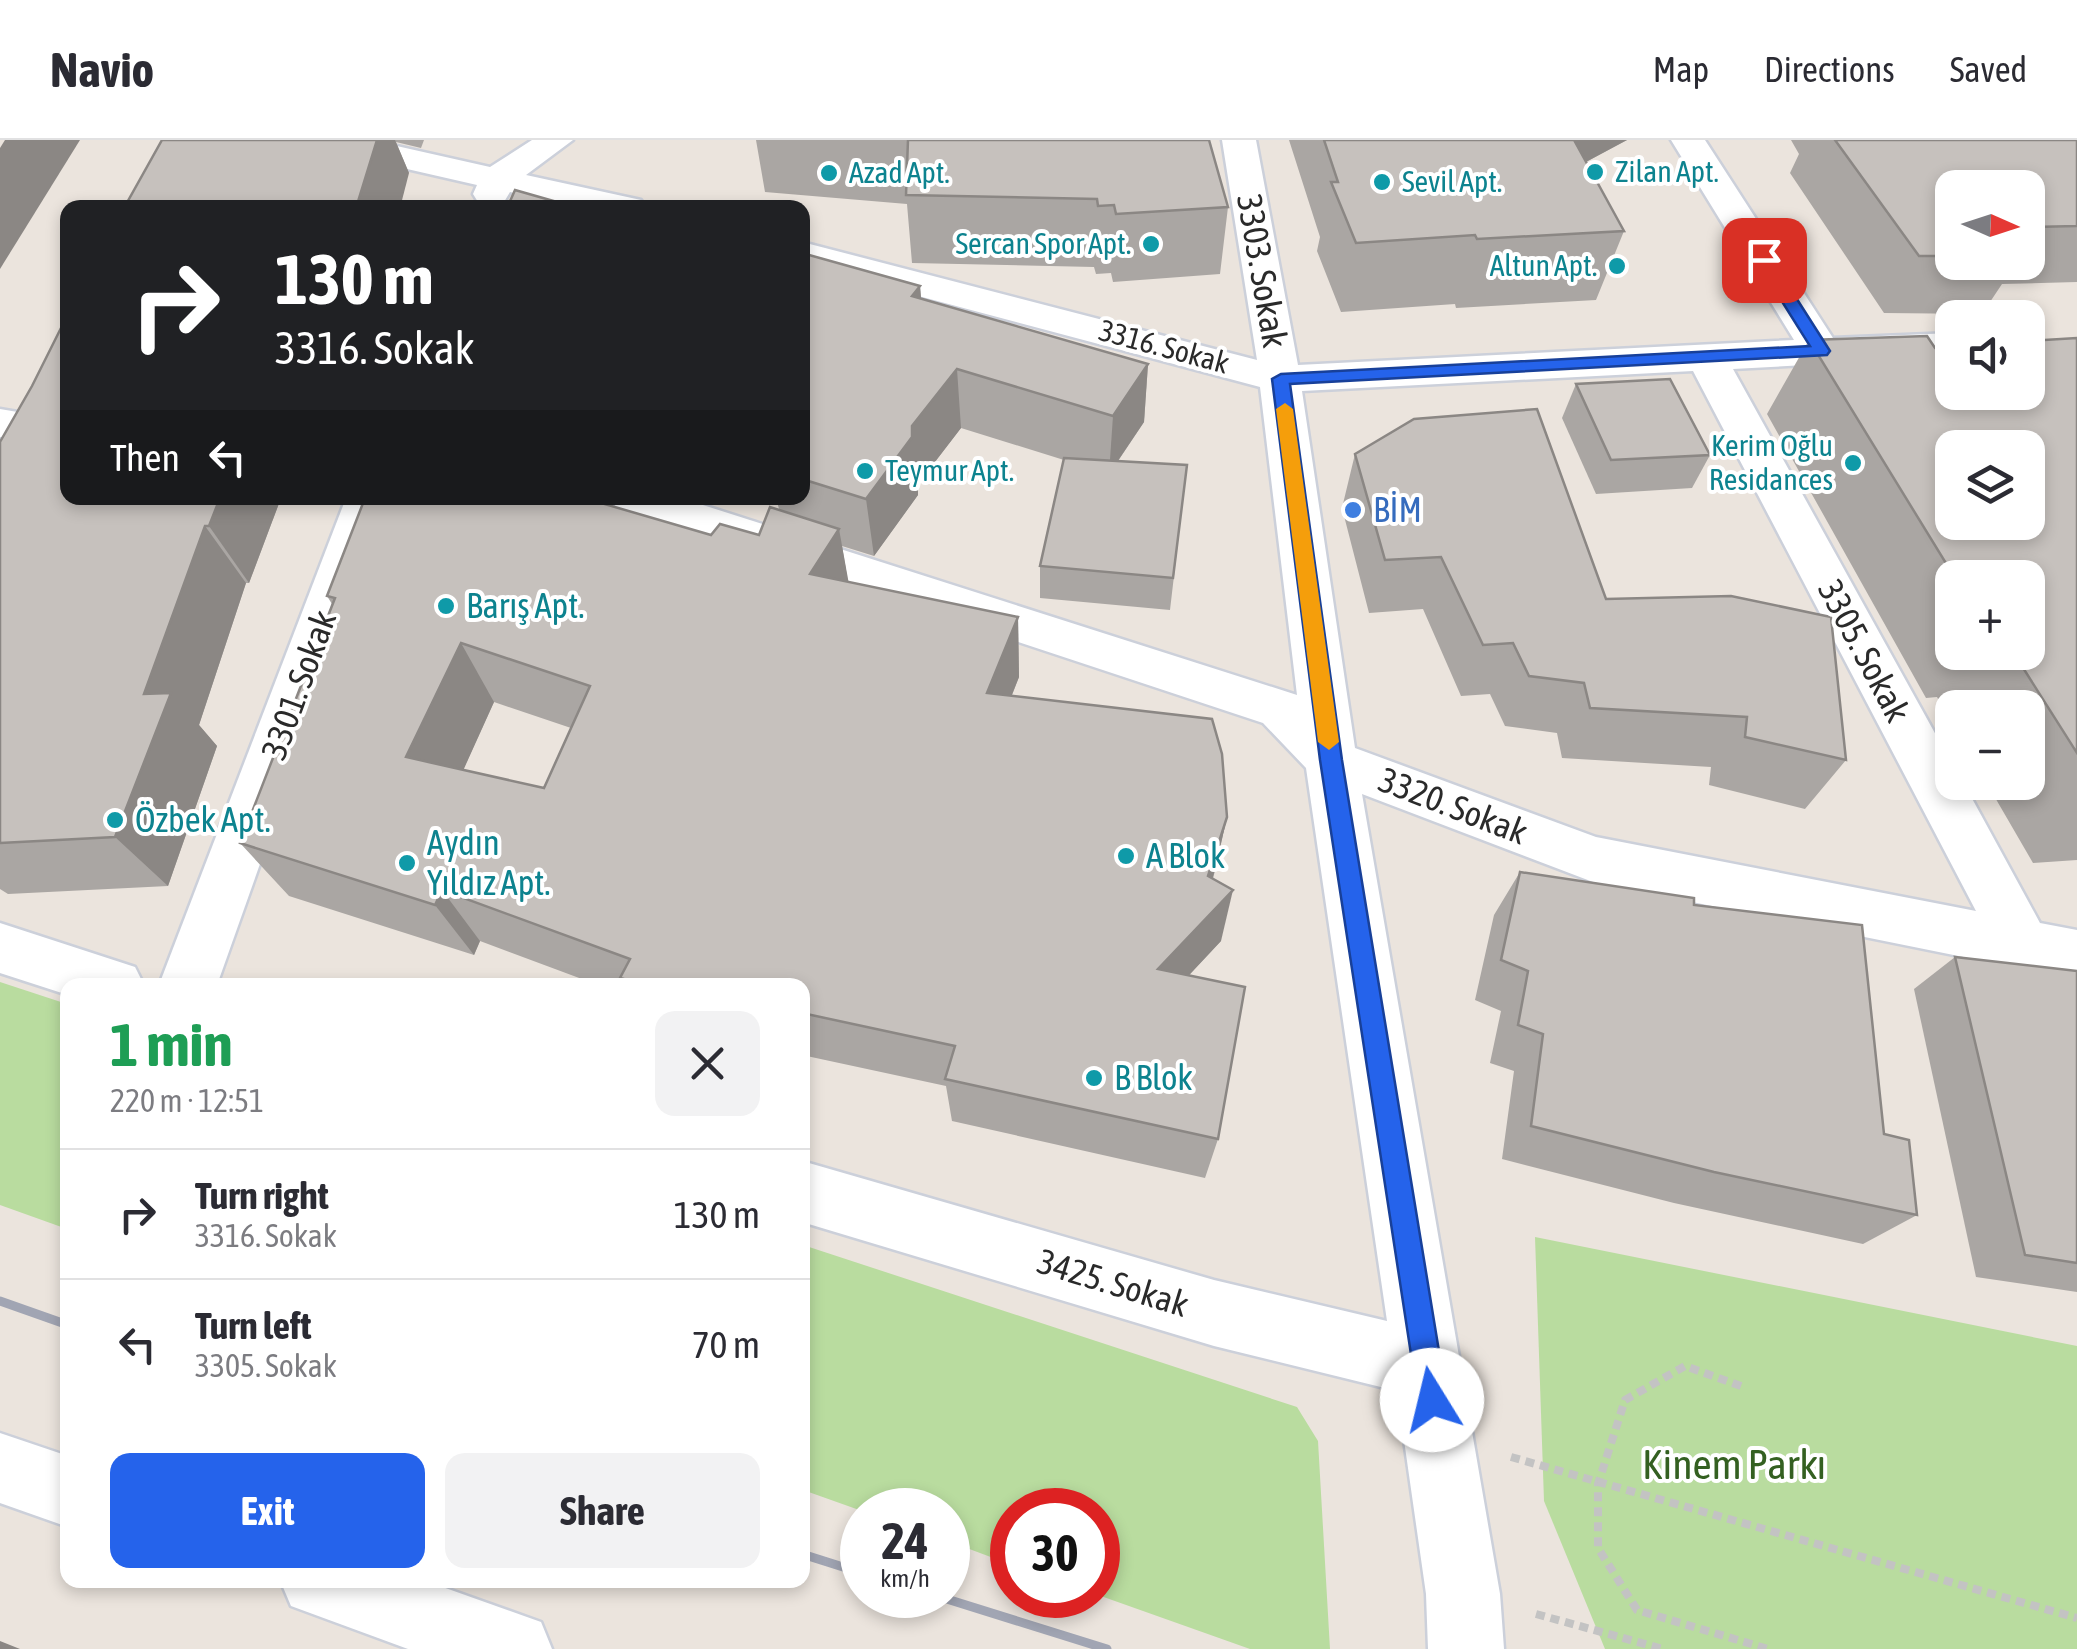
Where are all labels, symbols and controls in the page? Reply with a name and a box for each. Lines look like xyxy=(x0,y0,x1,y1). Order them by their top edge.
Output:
text: Navio xyxy=(50,42,154,97)
text: Map xyxy=(1653,49,1709,89)
text: Directions xyxy=(1764,49,1895,89)
text: Saved xyxy=(1950,49,2027,89)
place label: Zilan Apt. xyxy=(1615,154,1719,188)
place label: Azad Apt. xyxy=(849,155,950,189)
marker: Zilan Apt. xyxy=(1584,161,1606,183)
marker: Azad Apt. xyxy=(818,162,840,184)
place label: Sevil Apt. xyxy=(1402,164,1502,198)
north arrow xyxy=(1935,170,2045,280)
map controls xyxy=(1935,170,2045,800)
marker: Sevil Apt. xyxy=(1371,171,1393,193)
street label: 3303. Sokak xyxy=(1230,191,1296,351)
pin xyxy=(1722,218,1807,303)
place label: Sercan Spor Apt. xyxy=(955,226,1131,260)
marker: Sercan Spor Apt. xyxy=(1140,233,1162,255)
icon: arrive xyxy=(1737,233,1792,288)
text: 130 m xyxy=(275,239,434,319)
icon: right xyxy=(110,240,240,370)
place label: Altun Apt. xyxy=(1490,248,1597,282)
marker: Altun Apt. xyxy=(1606,255,1628,277)
button: sound xyxy=(1935,300,2045,410)
street label: 3316. Sokak xyxy=(1096,312,1233,380)
text: 3316. Sokak xyxy=(275,322,474,374)
place label: Kerim Oğlu Residances xyxy=(1709,428,1833,496)
icon: left xyxy=(200,430,255,485)
button: layers xyxy=(1935,430,2045,540)
text: Then xyxy=(110,436,180,479)
marker: Kerim Oğlu Residances xyxy=(1842,452,1864,474)
place label: Teymur Apt. xyxy=(885,453,1014,487)
marker: Teymur Apt. xyxy=(854,460,876,482)
place label: BİM xyxy=(1373,489,1422,529)
marker: BİM xyxy=(1342,499,1364,521)
button: + xyxy=(1935,560,2045,670)
street label: 3305. Sokak xyxy=(1811,573,1919,728)
place label: Barış Apt. xyxy=(466,585,584,625)
marker: Barış Apt. xyxy=(435,595,457,617)
street label: 3301. Sokak xyxy=(253,605,343,764)
button: − xyxy=(1935,690,2045,800)
street label: 3320. Sokak xyxy=(1374,759,1533,852)
place label: Özbek Apt. xyxy=(135,799,271,839)
marker: Özbek Apt. xyxy=(104,809,126,831)
place label: Aydın Yıldız Apt. xyxy=(427,822,551,902)
place label: A Blok xyxy=(1146,835,1225,875)
marker: A Blok xyxy=(1115,845,1137,867)
marker: Aydın Yıldız Apt. xyxy=(396,852,418,874)
text: 1 min xyxy=(110,1010,233,1079)
button: close xyxy=(655,1011,760,1116)
place label: B Blok xyxy=(1114,1057,1193,1097)
marker: B Blok xyxy=(1083,1067,1105,1089)
text: 220 m · 12:51 xyxy=(110,1082,264,1119)
text: Turn right xyxy=(195,1174,329,1217)
icon: right xyxy=(110,1187,165,1242)
text: 130 m xyxy=(674,1193,760,1236)
text: 3316. Sokak xyxy=(195,1217,337,1254)
street label: 3425. Sokak xyxy=(1033,1240,1193,1324)
text: Turn left xyxy=(195,1304,311,1347)
icon: left xyxy=(110,1317,165,1372)
text: 70 m xyxy=(692,1323,760,1366)
text: 3305. Sokak xyxy=(195,1347,337,1384)
position arrow xyxy=(1380,1348,1484,1452)
park label: Kinem Parkı xyxy=(1642,1440,1826,1488)
button: Exit xyxy=(110,1453,425,1568)
button: Share xyxy=(445,1453,760,1568)
speed limit sign: 30 xyxy=(990,1488,1120,1618)
text: 24 xyxy=(881,1512,928,1570)
text: km/h xyxy=(880,1564,930,1592)

